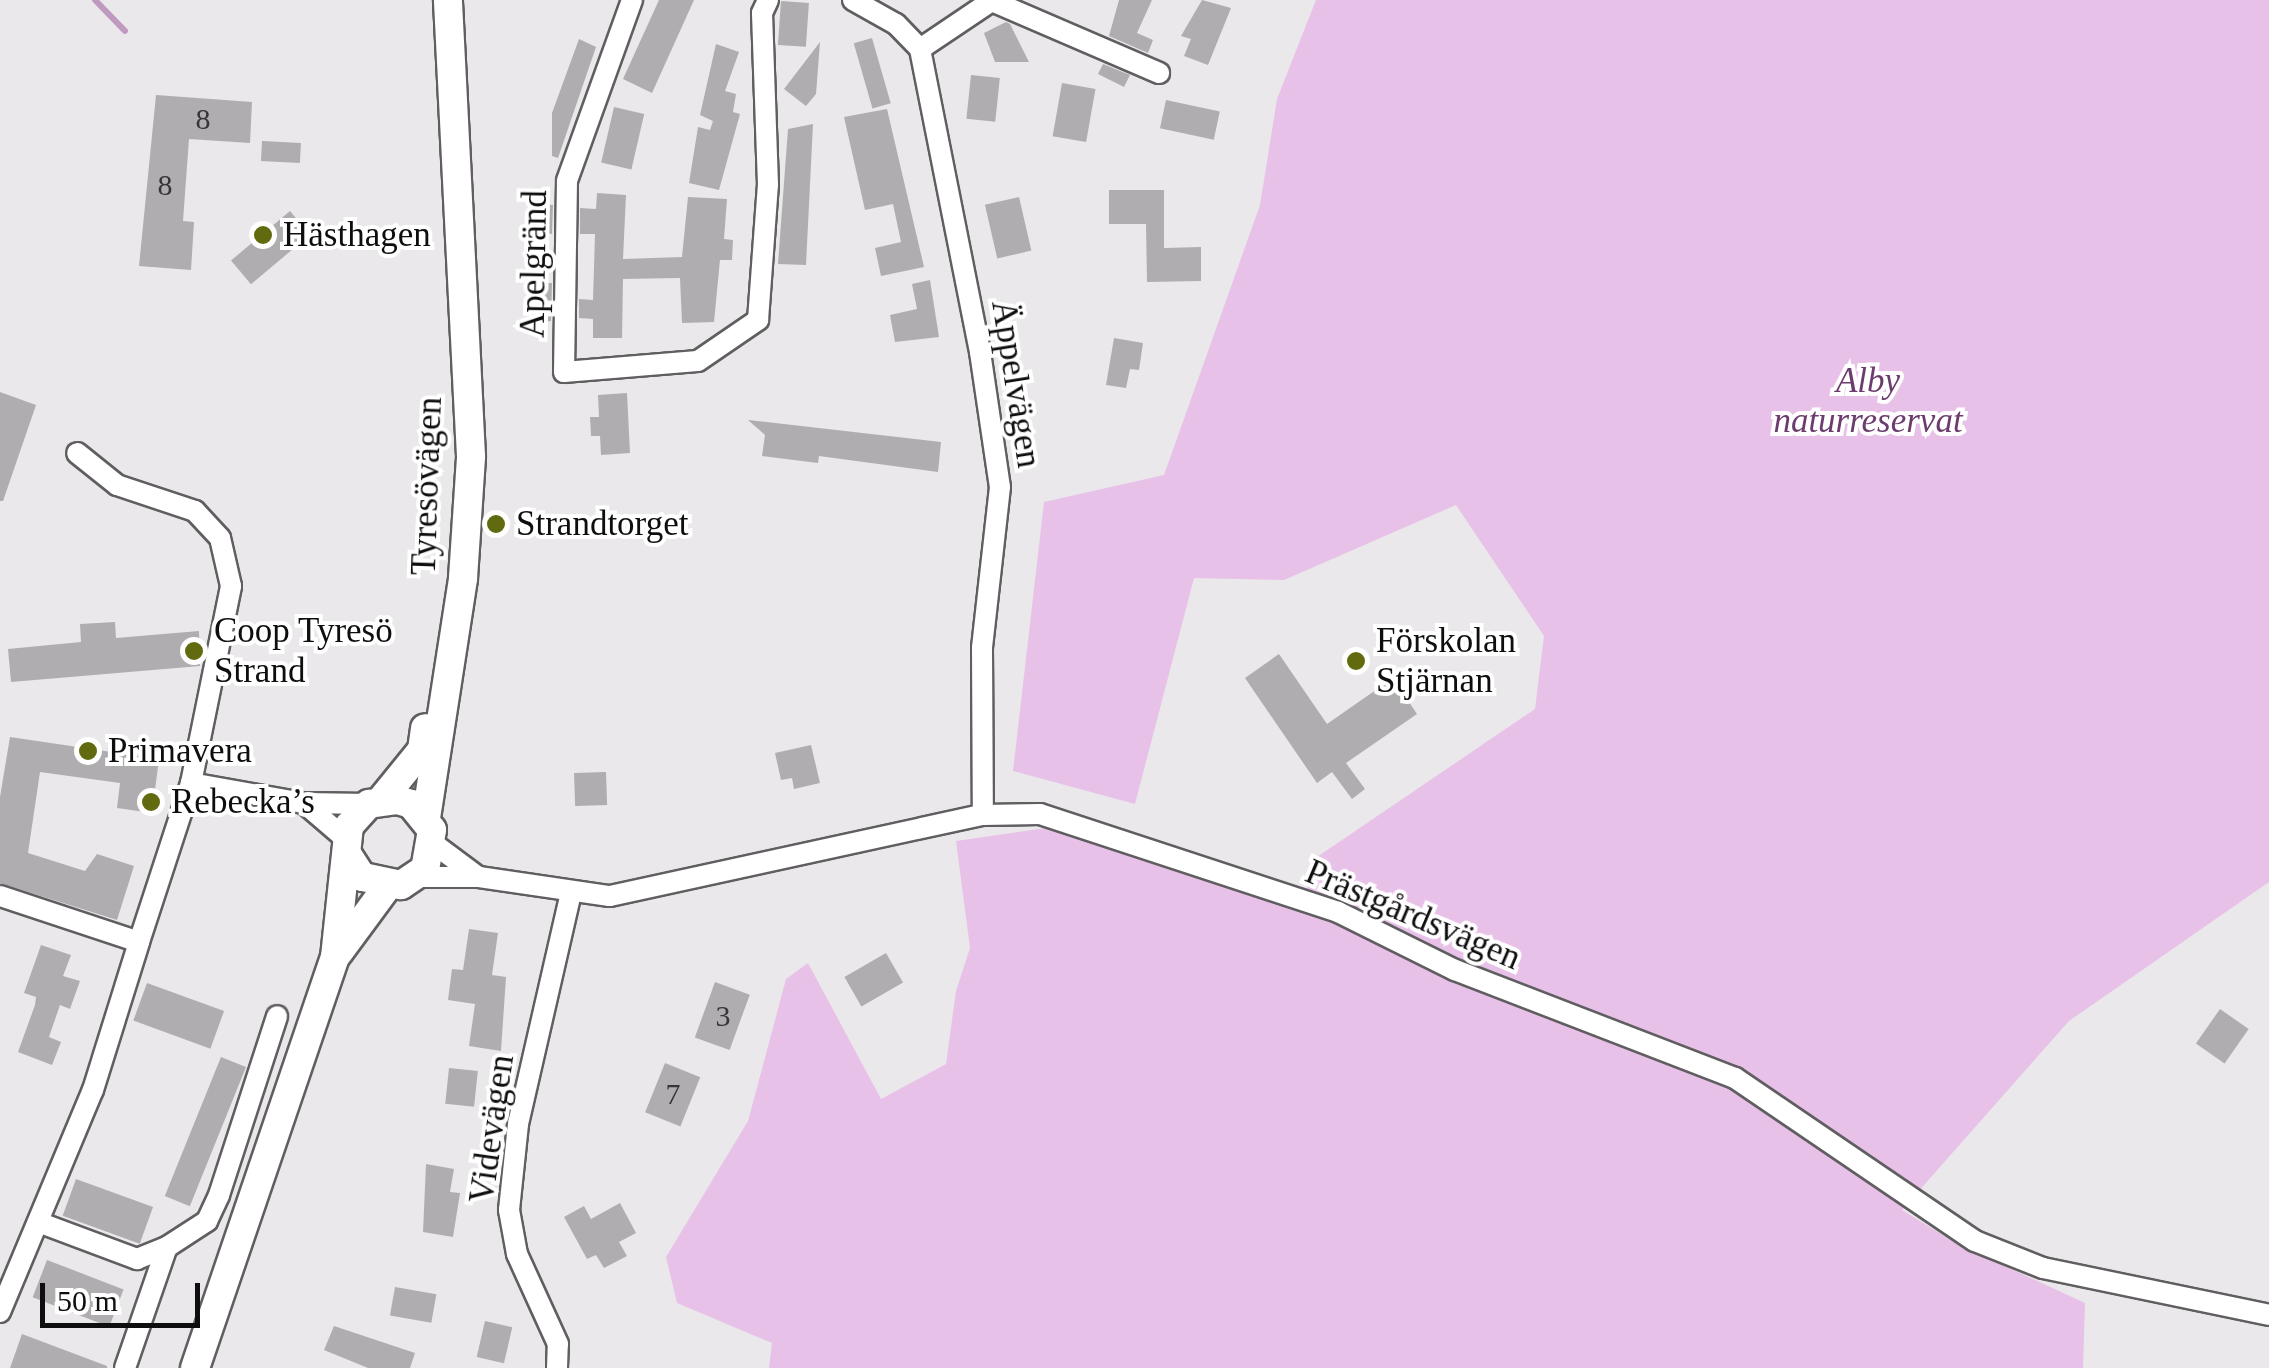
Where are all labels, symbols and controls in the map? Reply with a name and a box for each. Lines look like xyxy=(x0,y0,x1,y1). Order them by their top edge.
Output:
house number: 8 xyxy=(196,101,210,137)
house number: 8 xyxy=(158,167,172,203)
street label: Apelgränd xyxy=(512,190,556,338)
place label: Hästhagen xyxy=(283,214,431,256)
marker: Hästhagen xyxy=(252,224,274,246)
street label: Äppelvägen xyxy=(982,297,1050,471)
park label: Alby naturreservat xyxy=(1773,360,1963,442)
street label: Tyresövägen xyxy=(403,396,451,576)
place label: Strandtorget xyxy=(516,503,688,545)
marker: Strandtorget xyxy=(485,513,507,535)
place label: Coop Tyresö Strand xyxy=(214,610,393,692)
place label: Förskolan Stjärnan xyxy=(1376,620,1516,702)
marker: Coop Tyresö Strand xyxy=(183,640,205,662)
marker: Förskolan Stjärnan xyxy=(1345,650,1367,672)
place label: Primavera xyxy=(108,730,252,772)
marker: Primavera xyxy=(77,740,99,762)
place label: Rebecka’s xyxy=(171,781,315,823)
marker: Rebecka’s xyxy=(140,791,162,813)
street label: Prästgårdsvägen xyxy=(1299,851,1527,979)
house number: 3 xyxy=(716,998,730,1034)
street label: Videvägen xyxy=(461,1052,523,1206)
house number: 7 xyxy=(666,1076,680,1112)
scale bar xyxy=(45,1263,205,1325)
text: 50 m xyxy=(57,1284,118,1317)

